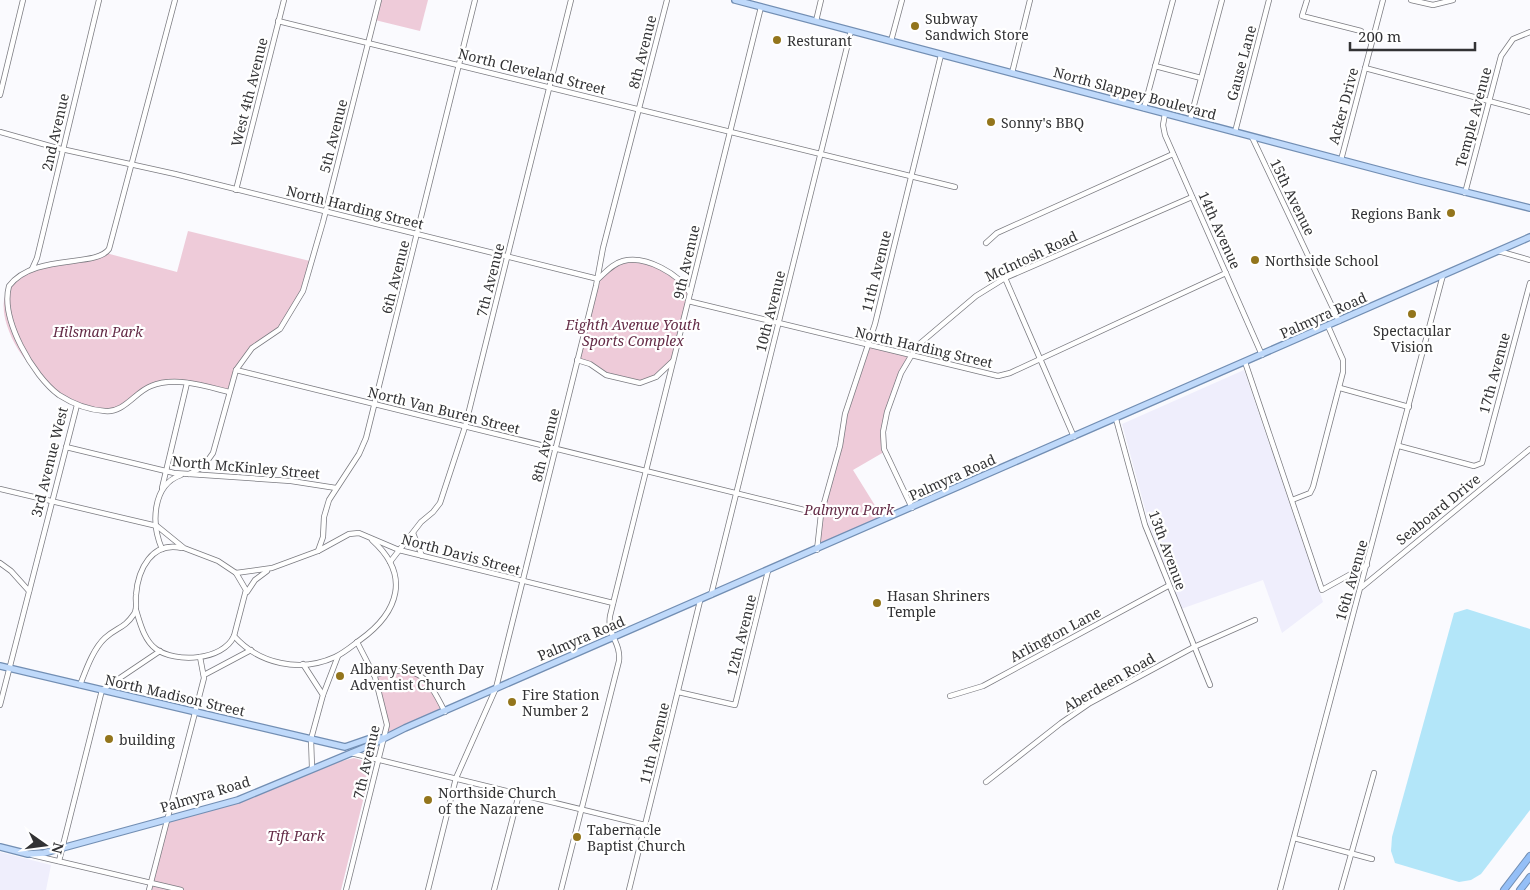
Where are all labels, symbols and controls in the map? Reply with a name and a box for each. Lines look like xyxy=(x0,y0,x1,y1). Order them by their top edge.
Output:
place label: Subway Sandwich Store xyxy=(925,9,1029,44)
street label: 8th Avenue xyxy=(624,13,660,91)
marker: Subway Sandwich Store xyxy=(909,20,921,32)
scale bar xyxy=(1350,20,1475,52)
street label: Gause Lane xyxy=(1222,23,1260,103)
text: 200 m xyxy=(1358,26,1401,46)
place label: Resturant xyxy=(787,31,852,50)
marker: Resturant xyxy=(771,34,783,46)
street label: West 4th Avenue xyxy=(226,36,272,148)
street label: North Cleveland Street xyxy=(456,43,608,99)
street label: North Slappey Boulevard xyxy=(1051,62,1219,124)
street label: Acker Drive xyxy=(1324,65,1362,147)
street label: Temple Avenue xyxy=(1451,65,1495,169)
street label: 2nd Avenue xyxy=(37,91,73,173)
street label: 5th Avenue xyxy=(315,97,351,175)
place label: Sonny's BBQ xyxy=(1001,113,1084,132)
marker: Sonny's BBQ xyxy=(985,116,997,128)
street label: 15th Avenue xyxy=(1266,155,1320,239)
street label: North Harding Street xyxy=(284,181,426,233)
street label: 14th Avenue xyxy=(1194,188,1246,272)
place label: Regions Bank xyxy=(1351,204,1442,223)
marker: Regions Bank xyxy=(1445,207,1457,219)
street label: 9th Avenue xyxy=(668,223,704,301)
street label: McIntosh Road xyxy=(982,226,1081,286)
street label: 11th Avenue xyxy=(857,228,895,314)
street label: 6th Avenue xyxy=(377,238,413,316)
street label: 7th Avenue xyxy=(472,241,508,319)
place label: Northside School xyxy=(1265,251,1379,270)
marker: Northside School xyxy=(1249,254,1261,266)
street label: 10th Avenue xyxy=(751,268,789,354)
street label: Palmyra Road xyxy=(1277,287,1370,343)
marker: Spectacular Vision xyxy=(1406,308,1418,320)
park label: Eighth Avenue Youth Sports Complex xyxy=(565,315,701,350)
place label: Spectacular Vision xyxy=(1373,321,1451,356)
park label: Hilsman Park xyxy=(52,322,144,341)
street label: North Harding Street xyxy=(853,322,995,372)
street label: 17th Avenue xyxy=(1474,330,1514,416)
street label: North Van Buren Street xyxy=(366,382,522,438)
street label: 3rd Avenue West xyxy=(26,405,72,519)
street label: 8th Avenue xyxy=(527,406,563,484)
street label: Palmyra Road xyxy=(906,449,999,505)
street label: North McKinley Street xyxy=(171,451,321,483)
street label: Seaboard Drive xyxy=(1392,469,1484,549)
park label: Palmyra Park xyxy=(803,500,895,519)
street label: 13th Avenue xyxy=(1145,508,1191,592)
street label: North Davis Street xyxy=(399,529,523,579)
street label: 16th Avenue xyxy=(1330,537,1372,623)
place label: Hasan Shriners Temple xyxy=(887,586,990,621)
street label: 12th Avenue xyxy=(722,592,760,678)
marker: Hasan Shriners Temple xyxy=(871,597,883,609)
street label: Arlington Lane xyxy=(1006,602,1104,666)
street label: Palmyra Road xyxy=(534,611,628,665)
street label: Aberdeen Road xyxy=(1060,648,1158,716)
place label: Albany Seventh Day Adventist Church xyxy=(350,659,484,694)
street label: North Madison Street xyxy=(103,670,247,720)
marker: Albany Seventh Day Adventist Church xyxy=(334,670,346,682)
place label: Fire Station Number 2 xyxy=(522,685,599,720)
marker: Fire Station Number 2 xyxy=(506,696,518,708)
street label: 11th Avenue xyxy=(635,700,673,786)
street label: 7th Avenue xyxy=(348,723,384,801)
place label: building xyxy=(119,730,175,749)
marker: building xyxy=(103,733,115,745)
street label: Palmyra Road xyxy=(158,771,253,817)
place label: Northside Church of the Nazarene xyxy=(438,783,557,818)
marker: Northside Church of the Nazarene xyxy=(422,794,434,806)
north arrow xyxy=(20,820,70,870)
place label: Tabernacle Baptist Church xyxy=(587,820,686,855)
park label: Tift Park xyxy=(267,826,326,845)
marker: Tabernacle Baptist Church xyxy=(571,831,583,843)
text: N xyxy=(48,841,69,856)

